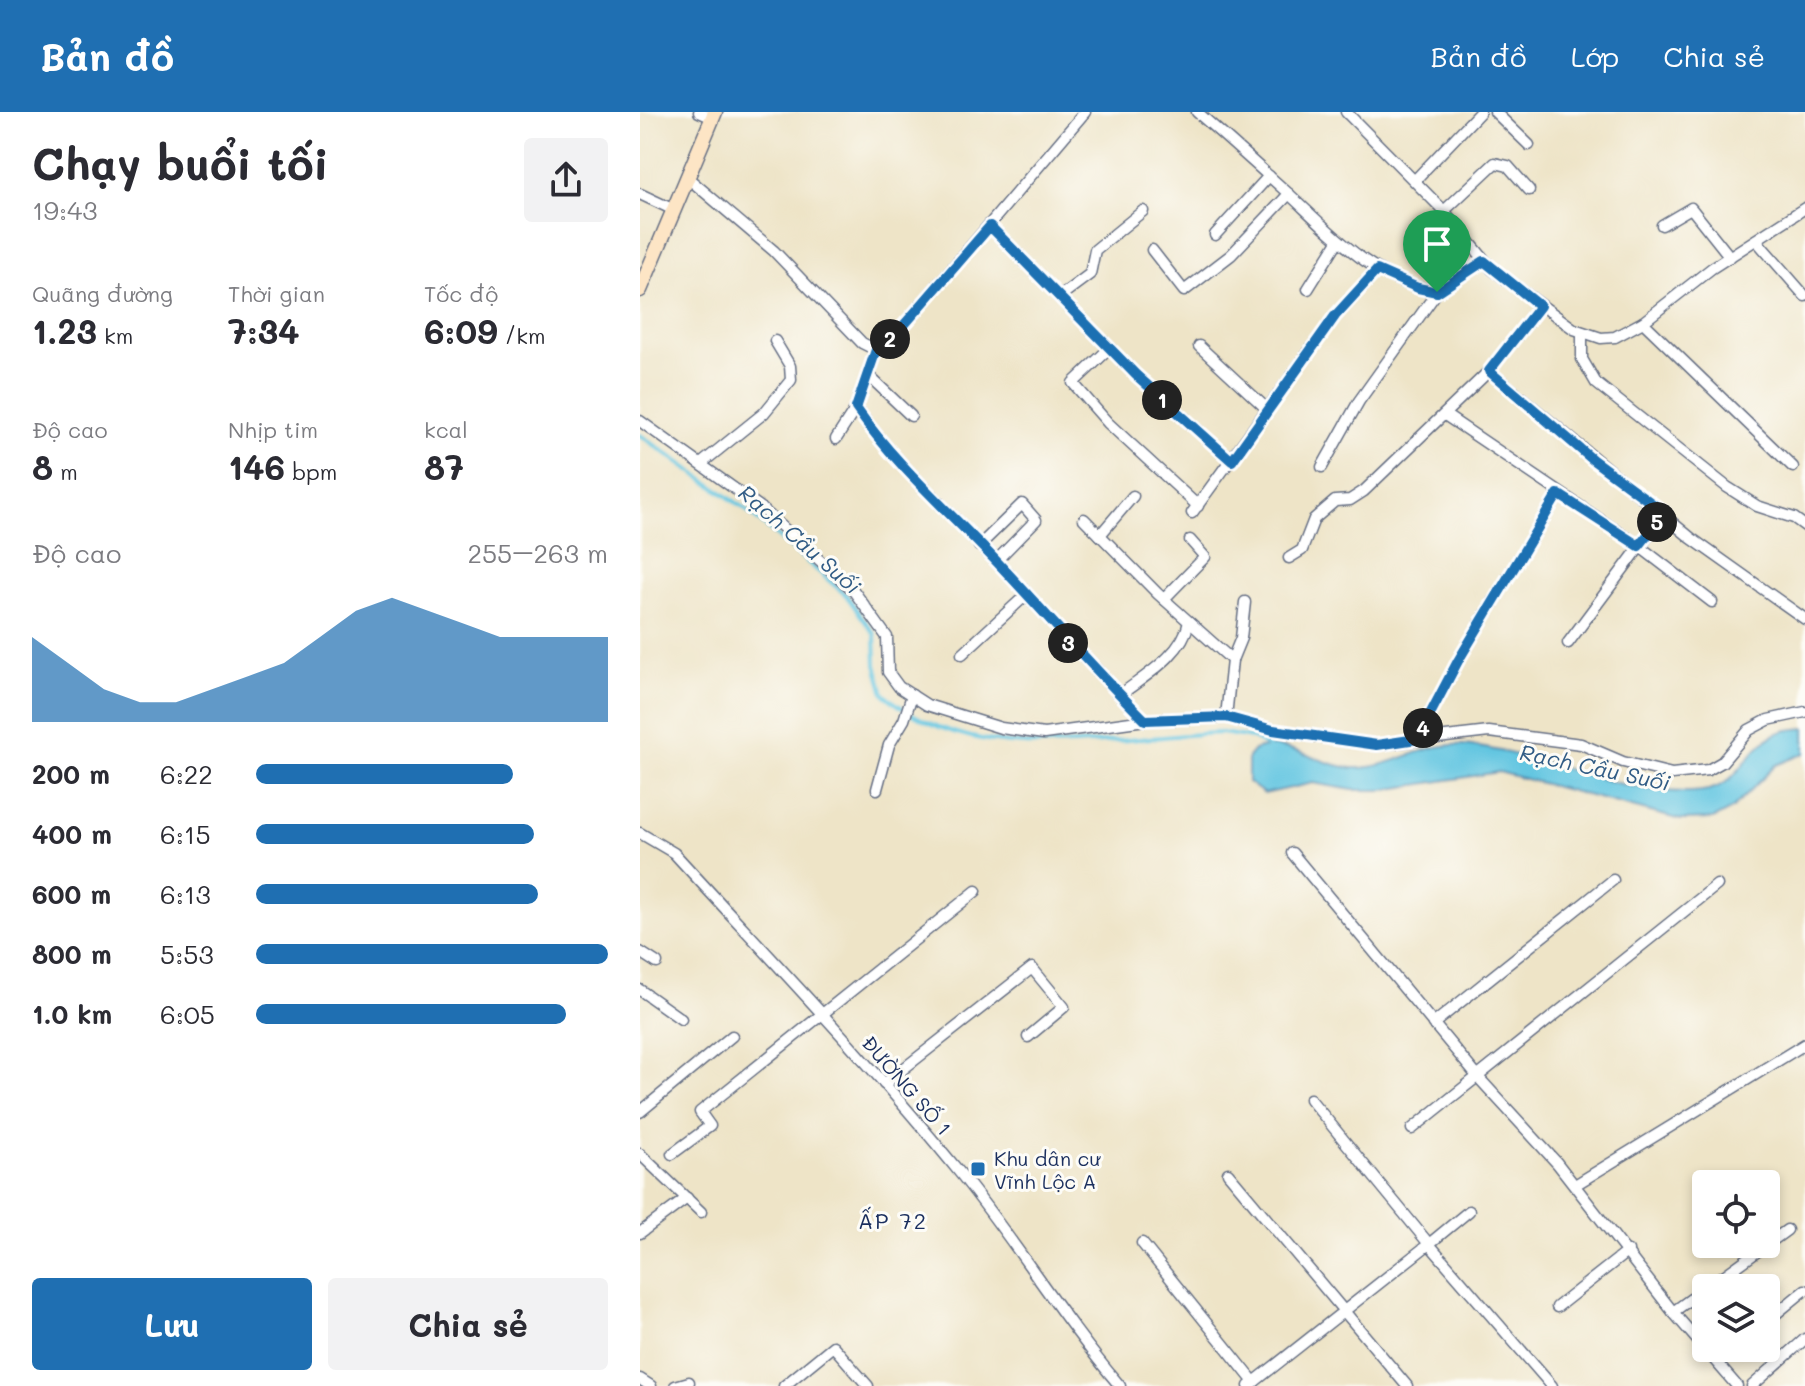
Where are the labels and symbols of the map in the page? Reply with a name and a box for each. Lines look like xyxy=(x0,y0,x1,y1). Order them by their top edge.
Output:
pin xyxy=(1403,210,1471,292)
pin: 2 xyxy=(870,319,910,359)
pin: 1 xyxy=(1142,380,1182,420)
water label: Rạch Cầu Suối xyxy=(733,478,867,600)
pin: 5 xyxy=(1637,502,1677,542)
pin: 3 xyxy=(1048,623,1088,663)
pin: 4 xyxy=(1403,708,1443,748)
water label: Rạch Cầu Suối xyxy=(1517,737,1673,797)
street label: ĐƯỜNG SỐ 1 xyxy=(857,1030,957,1140)
place label: Khu dân cư Vĩnh Lộc A xyxy=(994,1145,1101,1194)
marker: Khu dân cư Vĩnh Lộc A xyxy=(969,1160,987,1178)
district label: ẤP 72 xyxy=(858,1206,928,1235)

